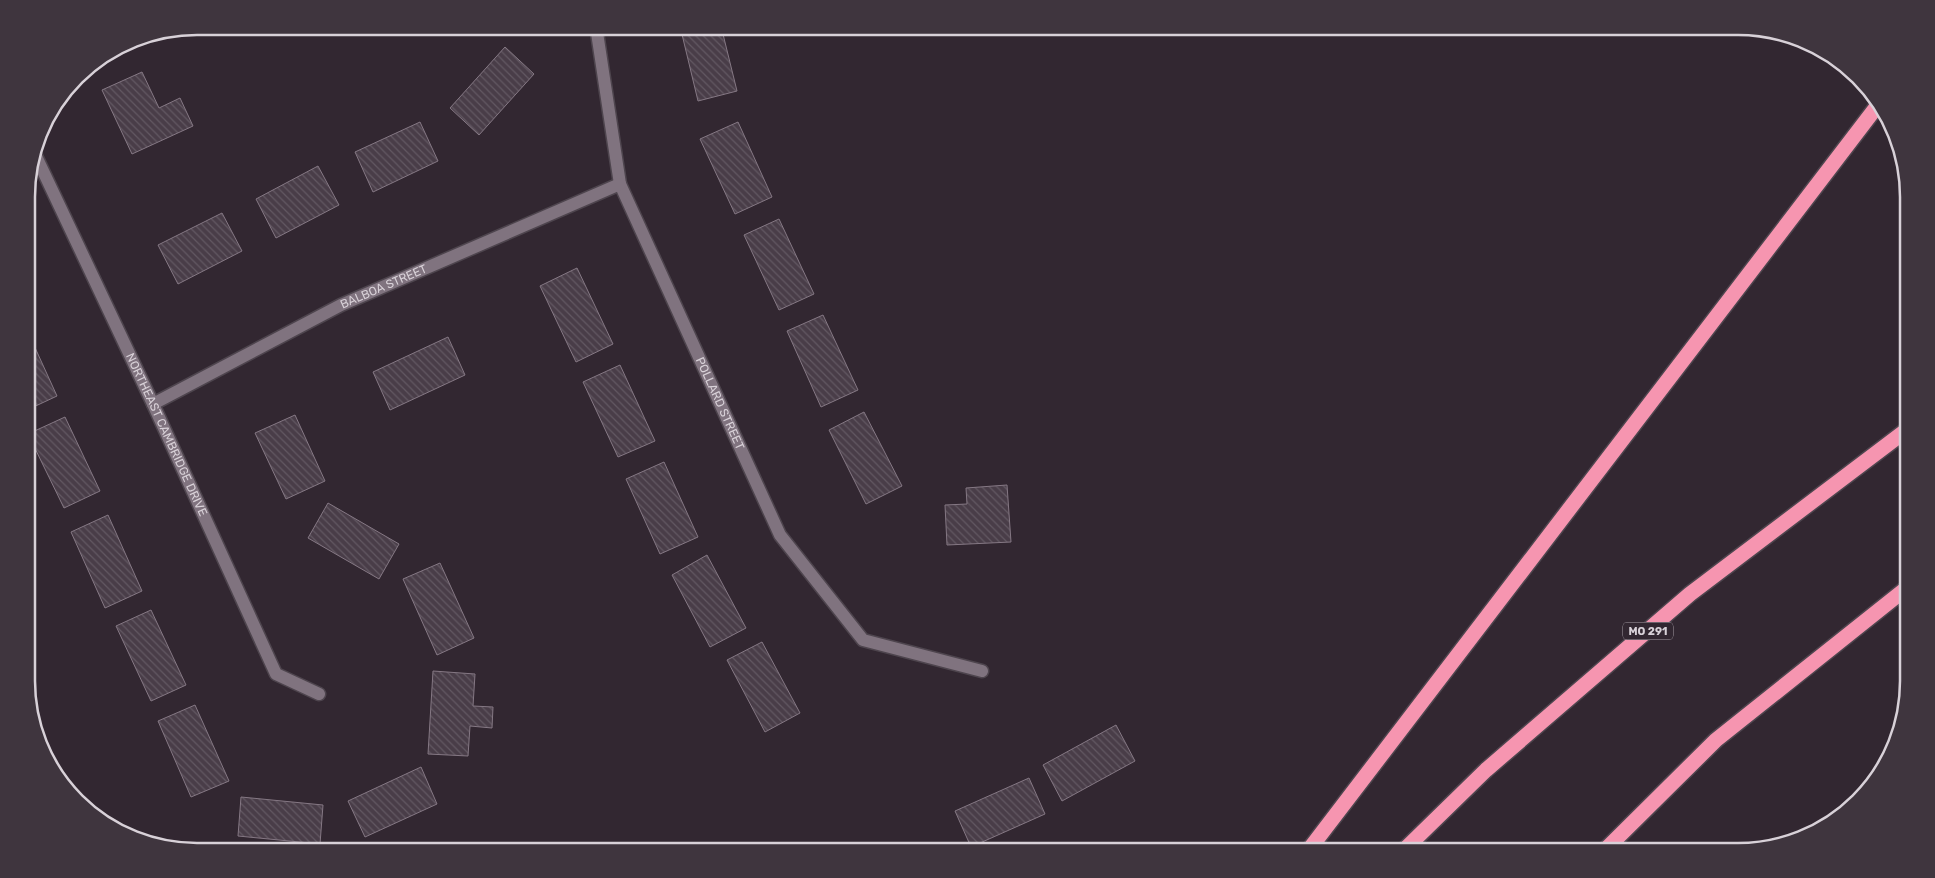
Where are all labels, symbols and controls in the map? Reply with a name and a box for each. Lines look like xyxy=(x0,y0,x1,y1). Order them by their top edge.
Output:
street label: BALBOA STREET xyxy=(338,262,429,311)
street label: NORTHEAST CAMBRIDGE DRIVE xyxy=(123,351,210,518)
street label: POLLARD STREET xyxy=(693,355,747,452)
road number: MO 291 xyxy=(1623,622,1673,640)

